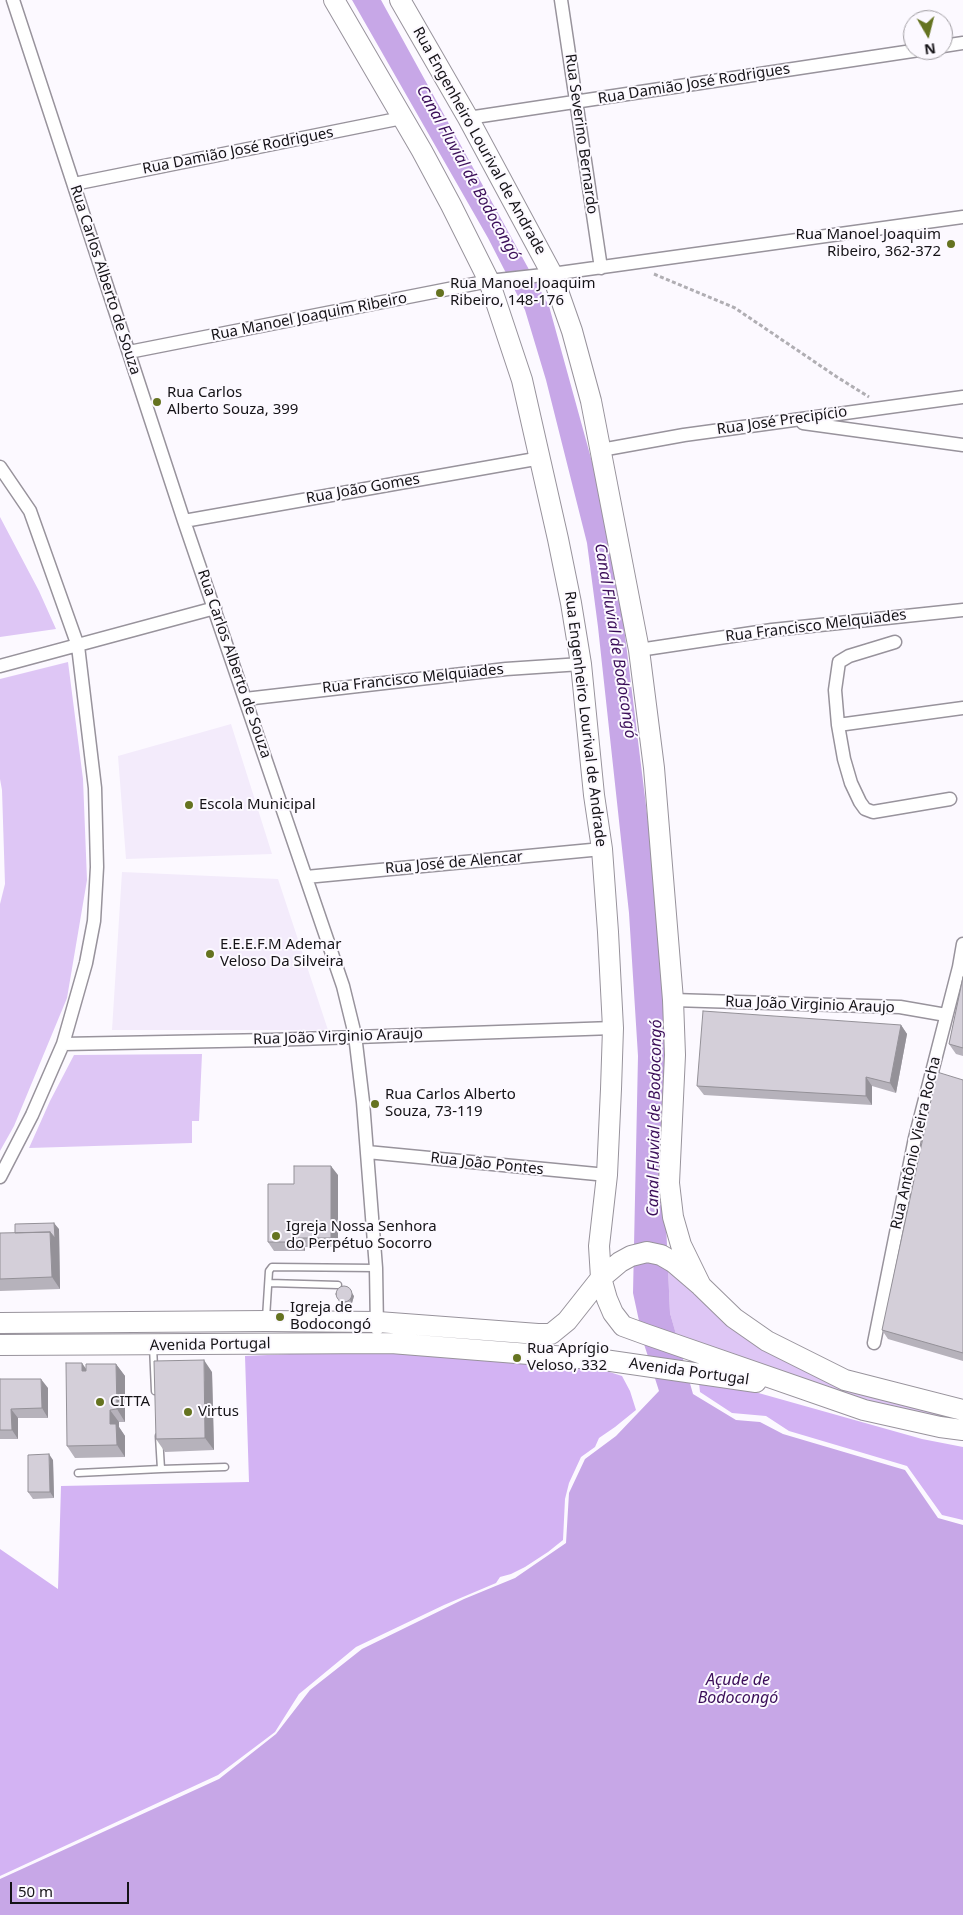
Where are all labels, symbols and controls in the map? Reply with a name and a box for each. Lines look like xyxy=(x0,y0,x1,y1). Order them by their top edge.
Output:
north arrow xyxy=(903,10,953,60)
street label: Rua Engenheiro Lourival de Andrade xyxy=(409,24,549,258)
text: N xyxy=(923,39,937,60)
street label: Rua Severino Bernardo xyxy=(561,53,601,215)
street label: Rua Damião José Rodrigues xyxy=(597,60,791,108)
water label: Canal Fluvial de Bodocongó xyxy=(412,82,524,264)
street label: Rua Damião José Rodrigues xyxy=(141,124,335,178)
street label: Rua Carlos Alberto de Souza xyxy=(66,183,144,377)
place label: Rua Manoel Joaquim Ribeiro, 362-372 xyxy=(796,226,941,261)
marker: Rua Manoel Joaquim Ribeiro, 362-372 xyxy=(945,238,957,250)
place label: Rua Manoel Joaquim Ribeiro, 148-176 xyxy=(450,275,595,310)
marker: Rua Manoel Joaquim Ribeiro, 148-176 xyxy=(434,287,446,299)
street label: Rua Manoel Joaquim Ribeiro xyxy=(210,289,408,345)
place label: Rua Carlos Alberto Souza, 399 xyxy=(167,384,298,419)
marker: Rua Carlos Alberto Souza, 399 xyxy=(151,396,163,408)
street label: Rua José Precipício xyxy=(716,403,848,439)
street label: Rua João Gomes xyxy=(305,470,421,508)
water label: Canal Fluvial de Bodocongó xyxy=(590,542,640,740)
street label: Rua Carlos Alberto de Souza xyxy=(193,567,275,761)
street label: Rua Engenheiro Lourival de Andrade xyxy=(560,590,610,848)
street label: Rua Francisco Melquiades xyxy=(724,606,908,646)
street label: Rua Francisco Melquiades xyxy=(321,661,505,697)
place label: Escola Municipal xyxy=(199,796,316,814)
marker: Escola Municipal xyxy=(183,799,195,811)
street label: Rua José de Alencar xyxy=(384,848,524,878)
place label: E.E.E.F.M Ademar Veloso Da Silveira xyxy=(220,936,344,971)
marker: E.E.E.F.M Ademar Veloso Da Silveira xyxy=(204,948,216,960)
street label: Rua João Virginio Araujo xyxy=(725,993,895,1017)
water label: Canal Fluvial de Bodocongó xyxy=(644,1019,666,1217)
street label: Rua João Virginio Araujo xyxy=(253,1025,423,1049)
street label: Rua Antônio Vieira Rocha xyxy=(887,1055,945,1231)
place label: Rua Carlos Alberto Souza, 73-119 xyxy=(385,1086,516,1121)
marker: Rua Carlos Alberto Souza, 73-119 xyxy=(369,1098,381,1110)
street label: Rua João Pontes xyxy=(429,1149,545,1179)
place label: Igreja Nossa Senhora do Perpétuo Socorro xyxy=(286,1218,437,1253)
marker: Igreja Nossa Senhora do Perpétuo Socorro xyxy=(270,1230,282,1242)
place label: Igreja de Bodocongó xyxy=(290,1299,371,1334)
marker: Igreja de Bodocongó xyxy=(274,1311,286,1323)
street label: Avenida Portugal xyxy=(149,1335,271,1355)
place label: Rua Aprígio Veloso, 332 xyxy=(527,1340,609,1375)
marker: Rua Aprígio Veloso, 332 xyxy=(511,1352,523,1364)
street label: Avenida Portugal xyxy=(628,1355,750,1389)
place label: CITTA xyxy=(110,1393,150,1411)
marker: CITTA xyxy=(94,1396,106,1408)
place label: Virtus xyxy=(198,1403,239,1421)
marker: Virtus xyxy=(182,1406,194,1418)
water label: Açude de Bodocongó xyxy=(698,1670,778,1708)
scale bar xyxy=(12,1872,131,1904)
text: 50 m xyxy=(18,1881,53,1901)

